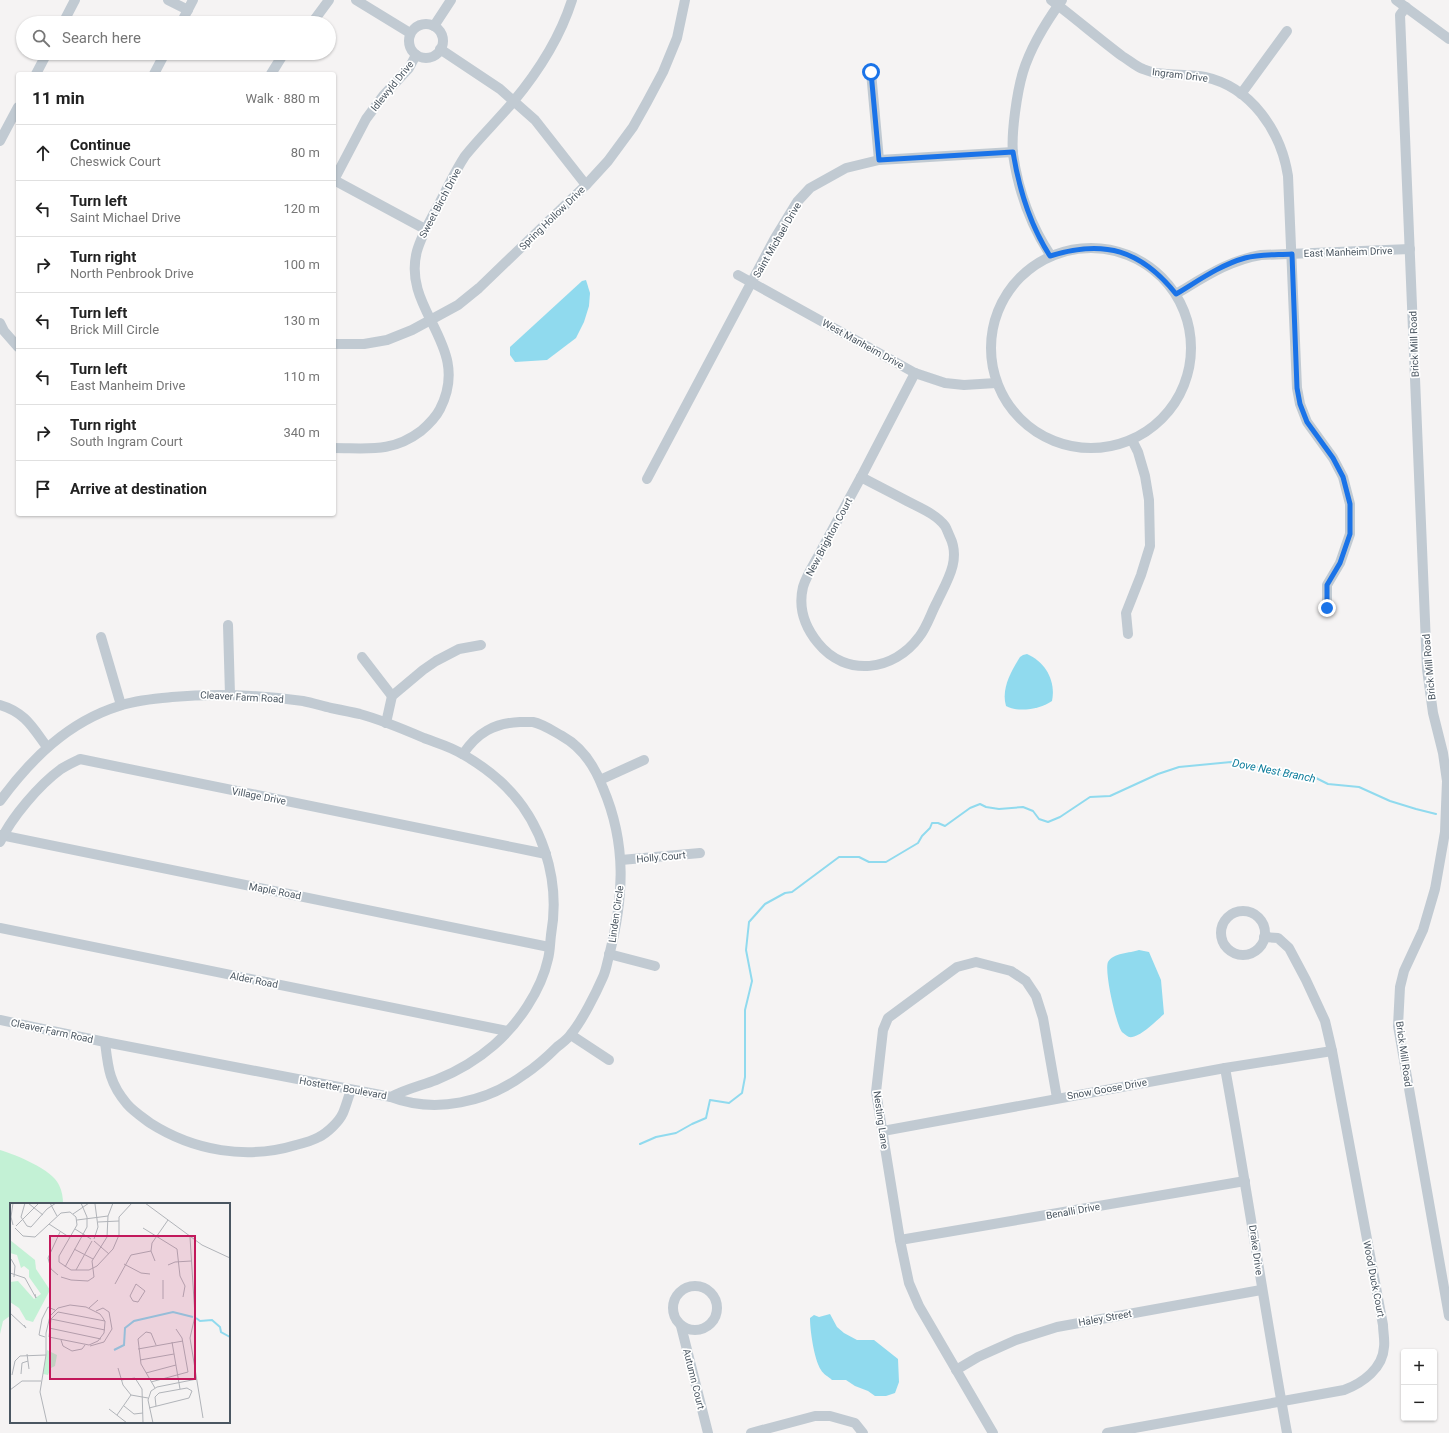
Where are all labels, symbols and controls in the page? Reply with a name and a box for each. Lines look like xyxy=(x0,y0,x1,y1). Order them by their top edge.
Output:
search box xyxy=(16,16,336,60)
icon: search xyxy=(30,27,52,49)
text: Search here xyxy=(62,29,141,47)
street label: Idlewyld Drive xyxy=(368,59,416,113)
route start xyxy=(862,63,880,81)
street label: Ingram Drive xyxy=(1151,66,1209,84)
text: 11 min xyxy=(32,88,85,108)
text: Walk · 880 m xyxy=(245,91,320,106)
text: Continue xyxy=(70,136,131,154)
icon: ahead xyxy=(32,142,54,164)
text: 80 m xyxy=(291,145,320,160)
text: Cheswick Court xyxy=(70,154,161,169)
street label: Sweet Birch Drive xyxy=(417,166,463,240)
street label: Spring Hollow Drive xyxy=(517,184,587,252)
text: Turn left xyxy=(70,192,127,210)
icon: left xyxy=(32,198,54,220)
street label: Saint Michael Drive xyxy=(751,200,803,280)
text: 120 m xyxy=(283,201,320,216)
text: Saint Michael Drive xyxy=(70,210,181,225)
street label: East Manheim Drive xyxy=(1303,245,1393,259)
text: Turn right xyxy=(70,248,136,266)
icon: right xyxy=(32,254,54,276)
text: 100 m xyxy=(283,257,320,272)
text: North Penbrook Drive xyxy=(70,266,194,281)
text: Turn left xyxy=(70,304,127,322)
icon: left xyxy=(32,310,54,332)
street label: Brick Mill Road xyxy=(1407,311,1421,377)
text: 130 m xyxy=(283,313,320,328)
street label: West Manheim Drive xyxy=(820,317,906,371)
text: Brick Mill Circle xyxy=(70,322,159,337)
text: Turn left xyxy=(70,360,127,378)
icon: left xyxy=(32,366,54,388)
text: 110 m xyxy=(283,369,320,384)
text: East Manheim Drive xyxy=(70,378,185,393)
text: Turn right xyxy=(70,416,136,434)
icon: right xyxy=(32,422,54,444)
text: 340 m xyxy=(283,425,320,440)
text: South Ingram Court xyxy=(70,434,183,449)
icon: arrive xyxy=(32,478,54,500)
text: Arrive at destination xyxy=(70,480,207,498)
street label: New Brighton Court xyxy=(804,496,854,578)
route end xyxy=(1318,599,1336,617)
street label: Brick Mill Road xyxy=(1421,633,1437,701)
street label: Cleaver Farm Road xyxy=(200,689,284,705)
water label: Dove Nest Branch xyxy=(1231,757,1317,785)
street label: Village Drive xyxy=(231,785,287,807)
street label: Holly Court xyxy=(636,849,686,865)
street label: Maple Road xyxy=(248,881,302,901)
street label: Linden Circle xyxy=(607,885,625,943)
street label: Alder Road xyxy=(229,970,279,990)
street label: Cleaver Farm Road xyxy=(10,1017,94,1045)
street label: Brick Mill Road xyxy=(1394,1020,1414,1088)
street label: Hostetter Boulevard xyxy=(298,1075,388,1101)
street label: Snow Goose Drive xyxy=(1066,1077,1148,1101)
street label: Nesting Lane xyxy=(871,1090,891,1150)
street label: Benalli Drive xyxy=(1045,1201,1101,1221)
inset map xyxy=(10,1203,230,1423)
street label: Drake Drive xyxy=(1247,1224,1265,1276)
street label: Wood Duck Court xyxy=(1361,1240,1387,1318)
street label: Haley Street xyxy=(1078,1308,1132,1328)
street label: Autumn Court xyxy=(681,1348,707,1410)
map controls xyxy=(1401,1349,1437,1421)
button: + xyxy=(1401,1349,1437,1385)
button: − xyxy=(1401,1385,1437,1421)

